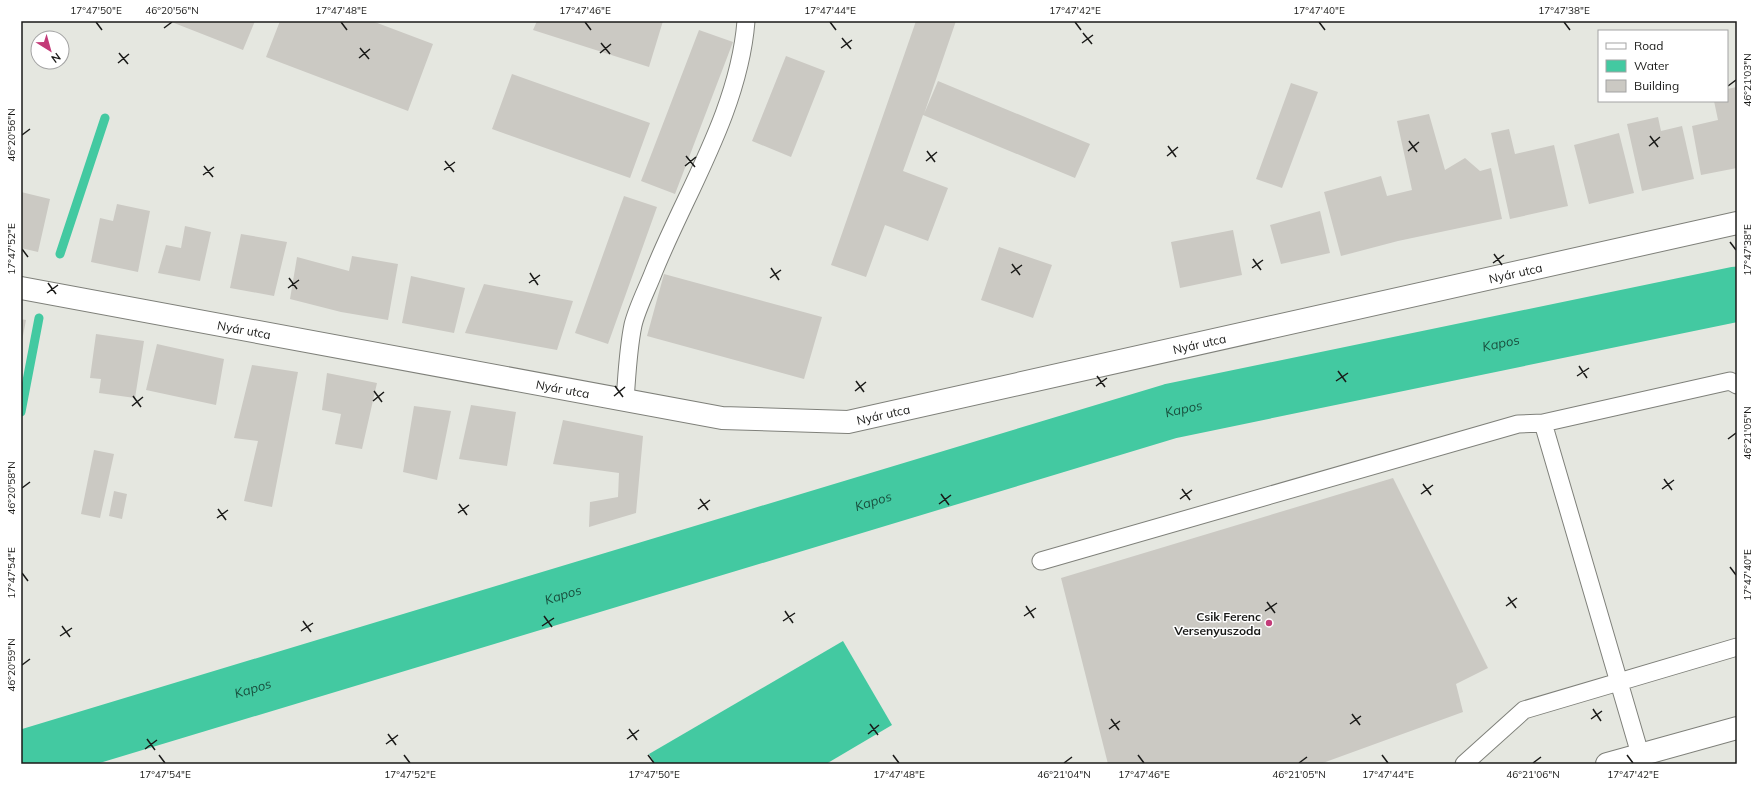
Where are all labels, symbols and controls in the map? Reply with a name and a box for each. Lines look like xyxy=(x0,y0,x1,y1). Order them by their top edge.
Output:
text: 17°47'50"E xyxy=(70,4,122,17)
text: 46°20'56"N xyxy=(145,4,199,17)
text: 17°47'48"E xyxy=(315,4,367,17)
text: 17°47'46"E xyxy=(559,4,611,17)
text: 17°47'44"E xyxy=(804,4,856,17)
text: 17°47'42"E xyxy=(1049,4,1101,17)
text: 17°47'40"E xyxy=(1293,4,1345,17)
text: 17°47'38"E xyxy=(1538,4,1590,17)
north arrow xyxy=(30,30,70,70)
legend xyxy=(1598,30,1728,102)
text: Road xyxy=(1634,38,1663,53)
text: N xyxy=(48,50,64,66)
text: 46°21'03"N xyxy=(1741,53,1754,107)
text: Water xyxy=(1634,58,1670,73)
text: Building xyxy=(1634,78,1679,93)
text: 46°20'56"N xyxy=(5,108,18,162)
text: 17°47'52"E xyxy=(5,223,18,275)
text: 17°47'38"E xyxy=(1741,224,1754,276)
street label: Nyár utca xyxy=(1487,259,1544,286)
street label: Nyár utca xyxy=(216,317,272,342)
street label: Nyár utca xyxy=(1171,330,1227,357)
water label: Kapos xyxy=(1481,331,1521,354)
street label: Nyár utca xyxy=(535,376,591,401)
water label: Kapos xyxy=(1163,397,1204,420)
street label: Nyár utca xyxy=(855,401,911,427)
text: 46°21'05"N xyxy=(1741,406,1754,460)
text: 46°20'58"N xyxy=(5,461,18,515)
water label: Kapos xyxy=(853,488,893,514)
text: 17°47'54"E xyxy=(5,547,18,599)
text: 17°47'40"E xyxy=(1741,549,1754,601)
water label: Kapos xyxy=(542,581,583,608)
place label: Csik Ferenc Versenyuszoda xyxy=(1173,609,1261,638)
marker: Csik Ferenc Versenyuszoda xyxy=(1264,618,1274,628)
text: 46°20'59"N xyxy=(5,638,18,692)
water label: Kapos xyxy=(232,675,273,701)
text: 17°47'54"E xyxy=(139,768,191,781)
text: 17°47'52"E xyxy=(384,768,436,781)
text: 17°47'50"E xyxy=(628,768,680,781)
text: 17°47'48"E xyxy=(873,768,925,781)
text: 46°21'04"N xyxy=(1037,768,1091,781)
text: 17°47'46"E xyxy=(1118,768,1170,781)
text: 46°21'05"N xyxy=(1272,768,1326,781)
text: 17°47'44"E xyxy=(1362,768,1414,781)
text: 46°21'06"N xyxy=(1506,768,1560,781)
text: 17°47'42"E xyxy=(1607,768,1659,781)

